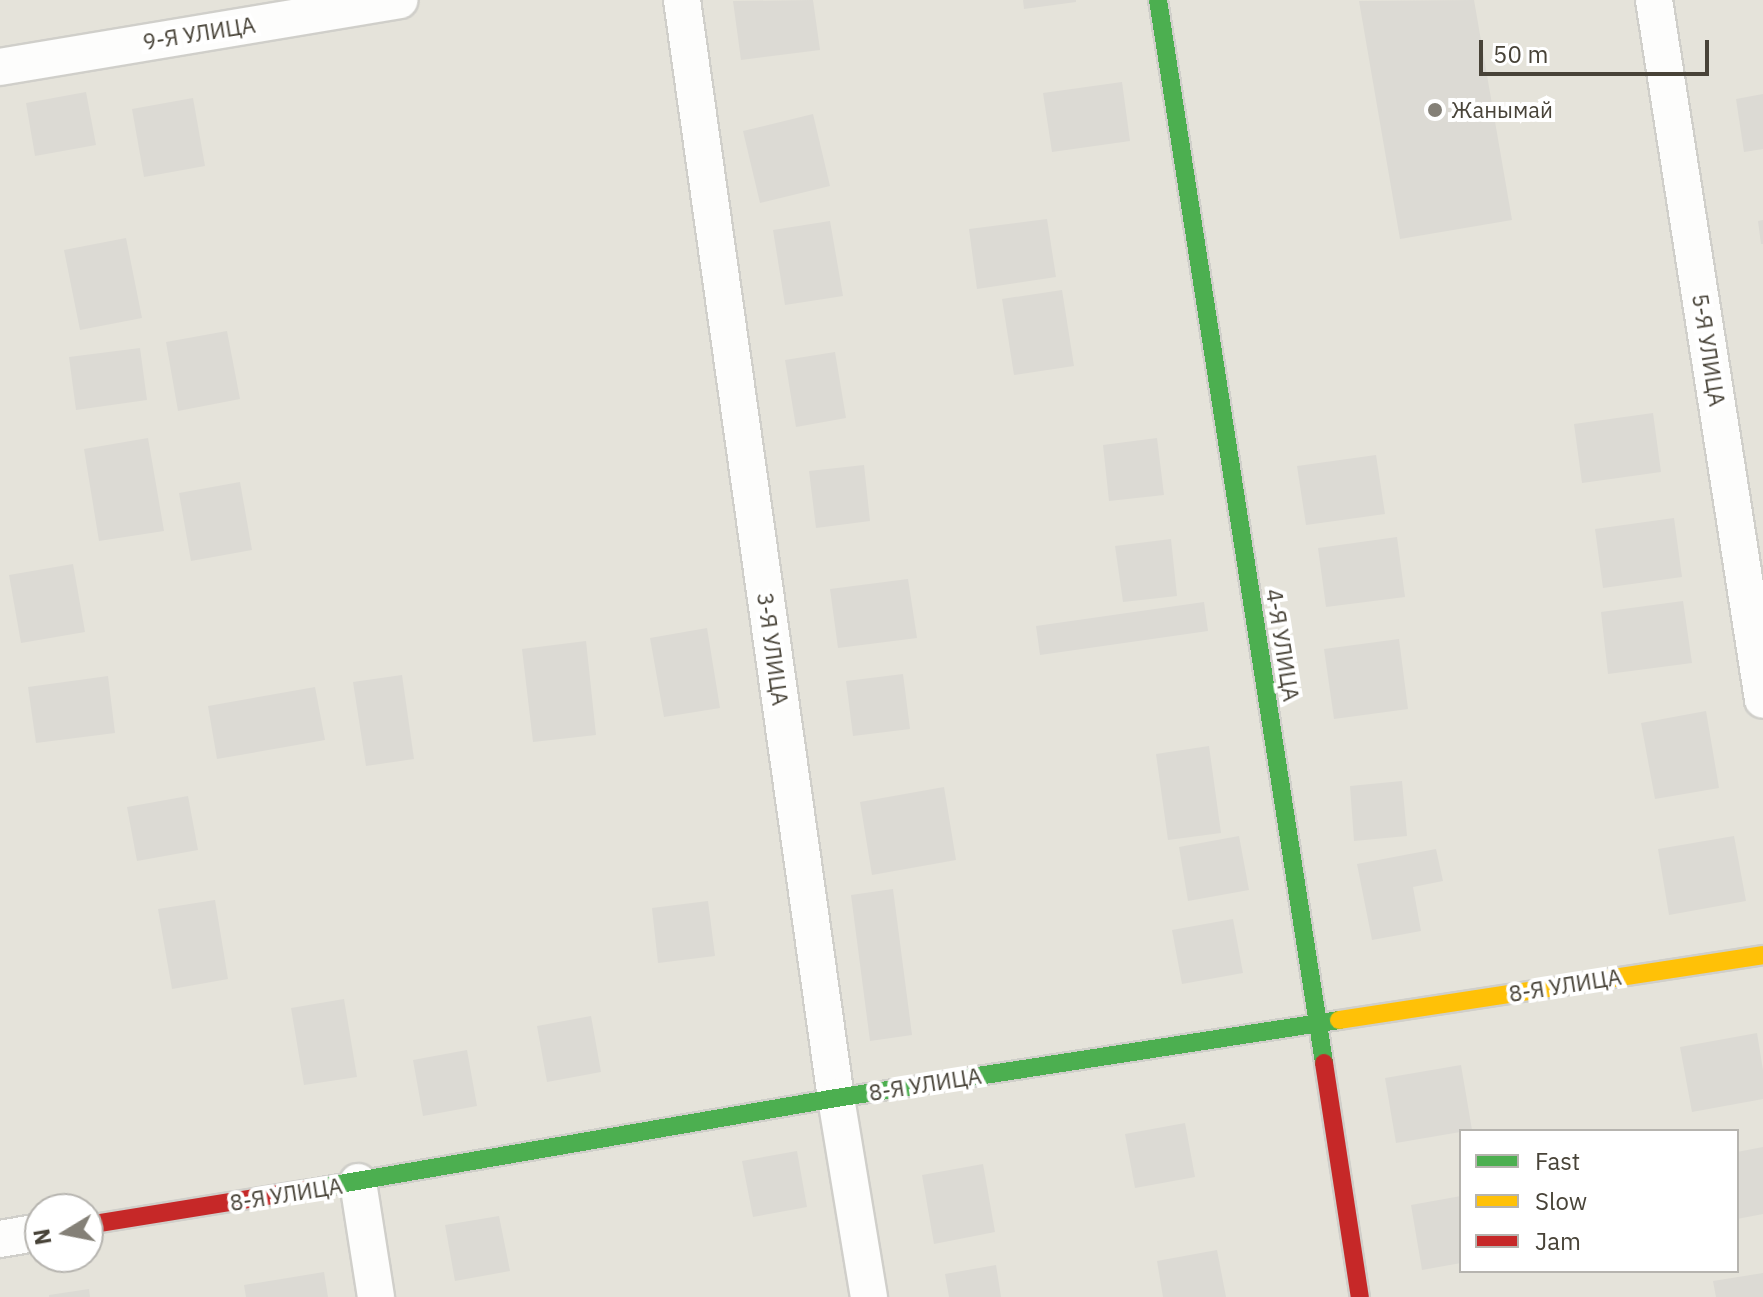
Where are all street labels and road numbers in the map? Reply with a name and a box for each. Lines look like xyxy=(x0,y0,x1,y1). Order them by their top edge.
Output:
street label: 9-Я УЛИЦА xyxy=(141,11,257,55)
street label: 5-Я УЛИЦА xyxy=(1687,292,1731,408)
street label: 4-Я УЛИЦА xyxy=(1261,587,1305,703)
street label: 3-Я УЛИЦА xyxy=(752,591,794,707)
street label: 8-Я УЛИЦА xyxy=(1507,963,1623,1007)
street label: 8-Я УЛИЦА xyxy=(867,1062,983,1106)
street label: 8-Я УЛИЦА xyxy=(228,1172,344,1216)

